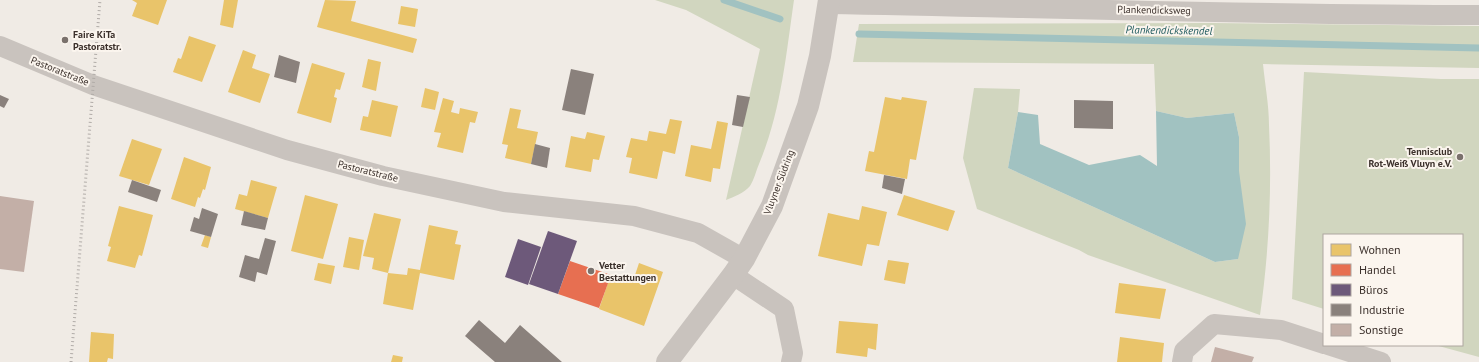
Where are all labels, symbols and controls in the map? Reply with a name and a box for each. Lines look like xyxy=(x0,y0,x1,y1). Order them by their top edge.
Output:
street label: Plankendicksweg xyxy=(1117,3,1191,17)
water label: Plankendickskendel xyxy=(1125,22,1213,38)
place label: Faire KiTa Pastoratstr. xyxy=(73,28,122,53)
marker: Faire KiTa Pastoratstr. xyxy=(60,35,70,45)
street label: Pastoratstraße xyxy=(29,53,91,89)
place label: Tennisclub Rot-Weiß Vluyn e.V. xyxy=(1369,145,1453,170)
street label: Vluyner Südring xyxy=(760,148,797,217)
marker: Tennisclub Rot-Weiß Vluyn e.V. xyxy=(1455,152,1465,162)
street label: Pastoratstraße xyxy=(336,157,400,185)
legend xyxy=(1323,234,1463,346)
text: Wohnen xyxy=(1359,242,1401,257)
place label: Vetter Bestattungen xyxy=(598,259,656,284)
text: Handel xyxy=(1359,262,1396,277)
marker: Vetter Bestattungen xyxy=(586,266,596,276)
text: Büros xyxy=(1359,282,1388,297)
text: Industrie xyxy=(1359,302,1405,317)
text: Sonstige xyxy=(1359,322,1403,337)

